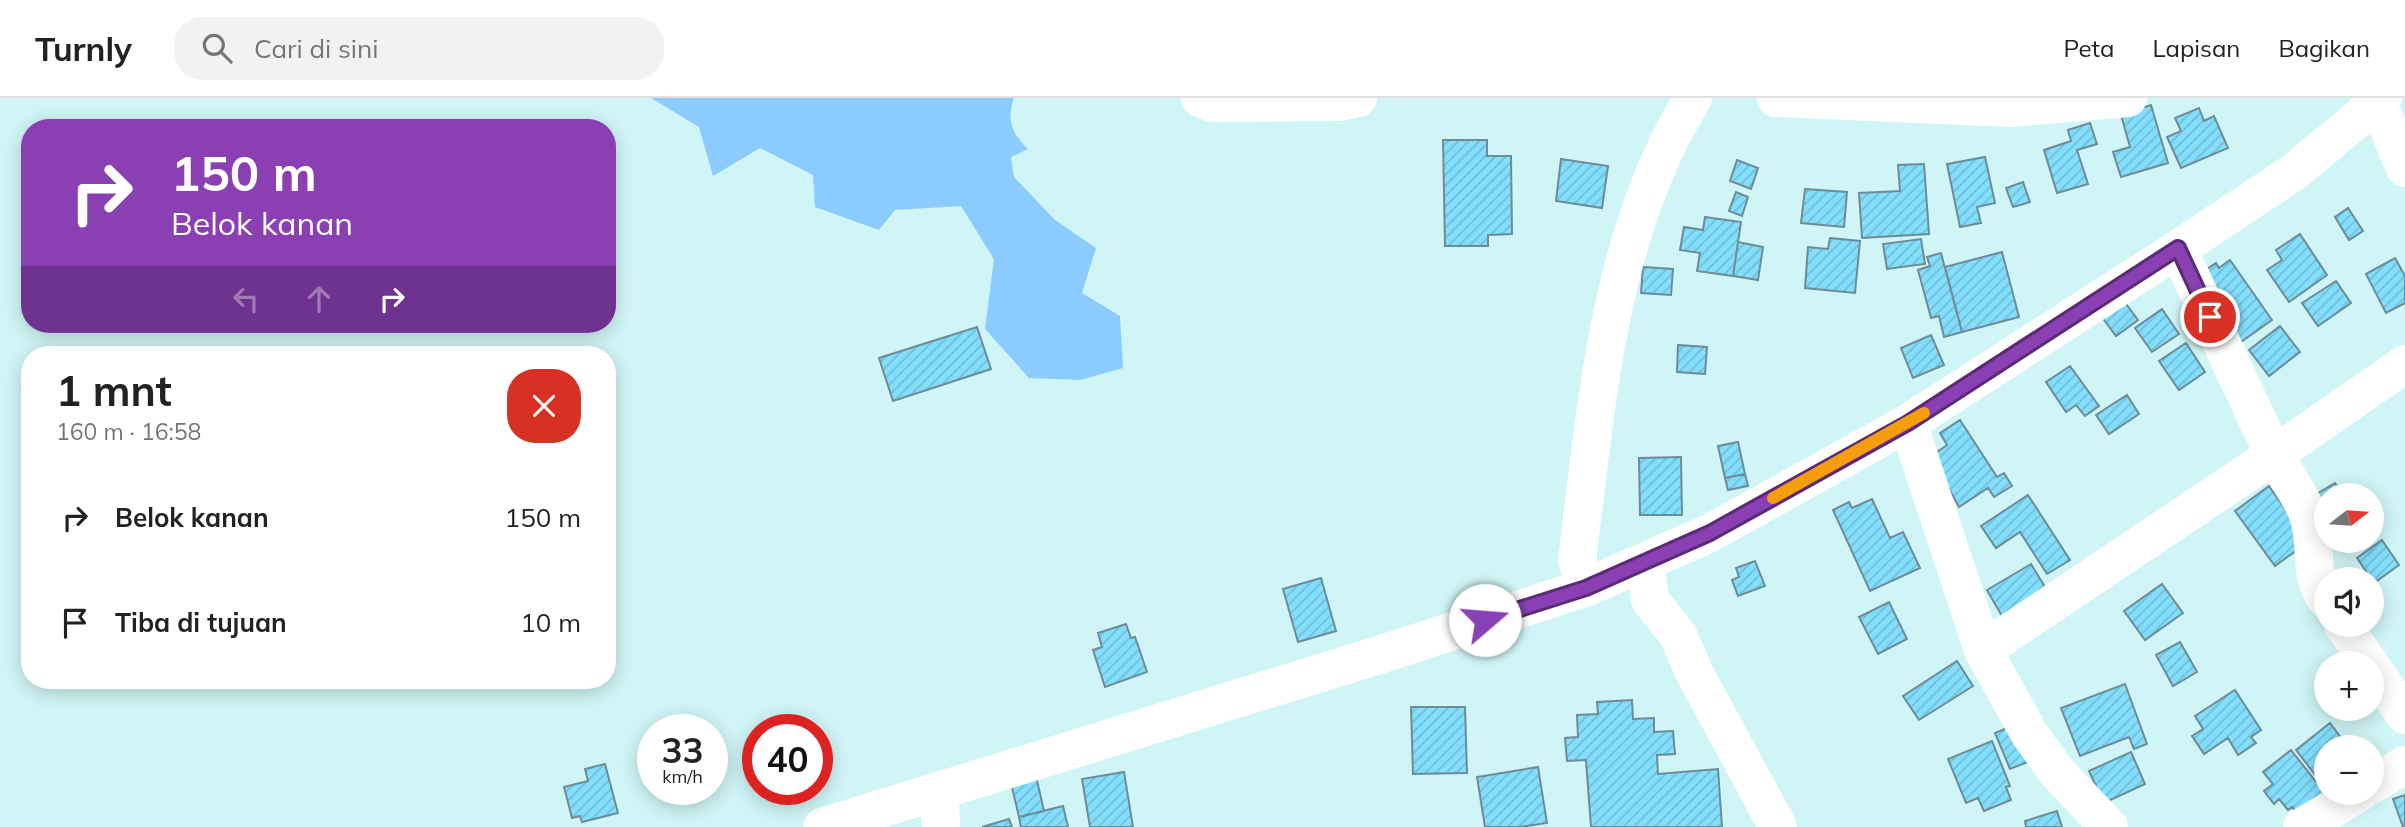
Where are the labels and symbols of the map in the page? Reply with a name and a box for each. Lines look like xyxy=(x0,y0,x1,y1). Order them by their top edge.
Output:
pin xyxy=(2180,287,2240,347)
north arrow xyxy=(2314,483,2384,553)
position arrow xyxy=(1448,583,1522,657)
speed limit sign: 40 xyxy=(742,714,833,805)

